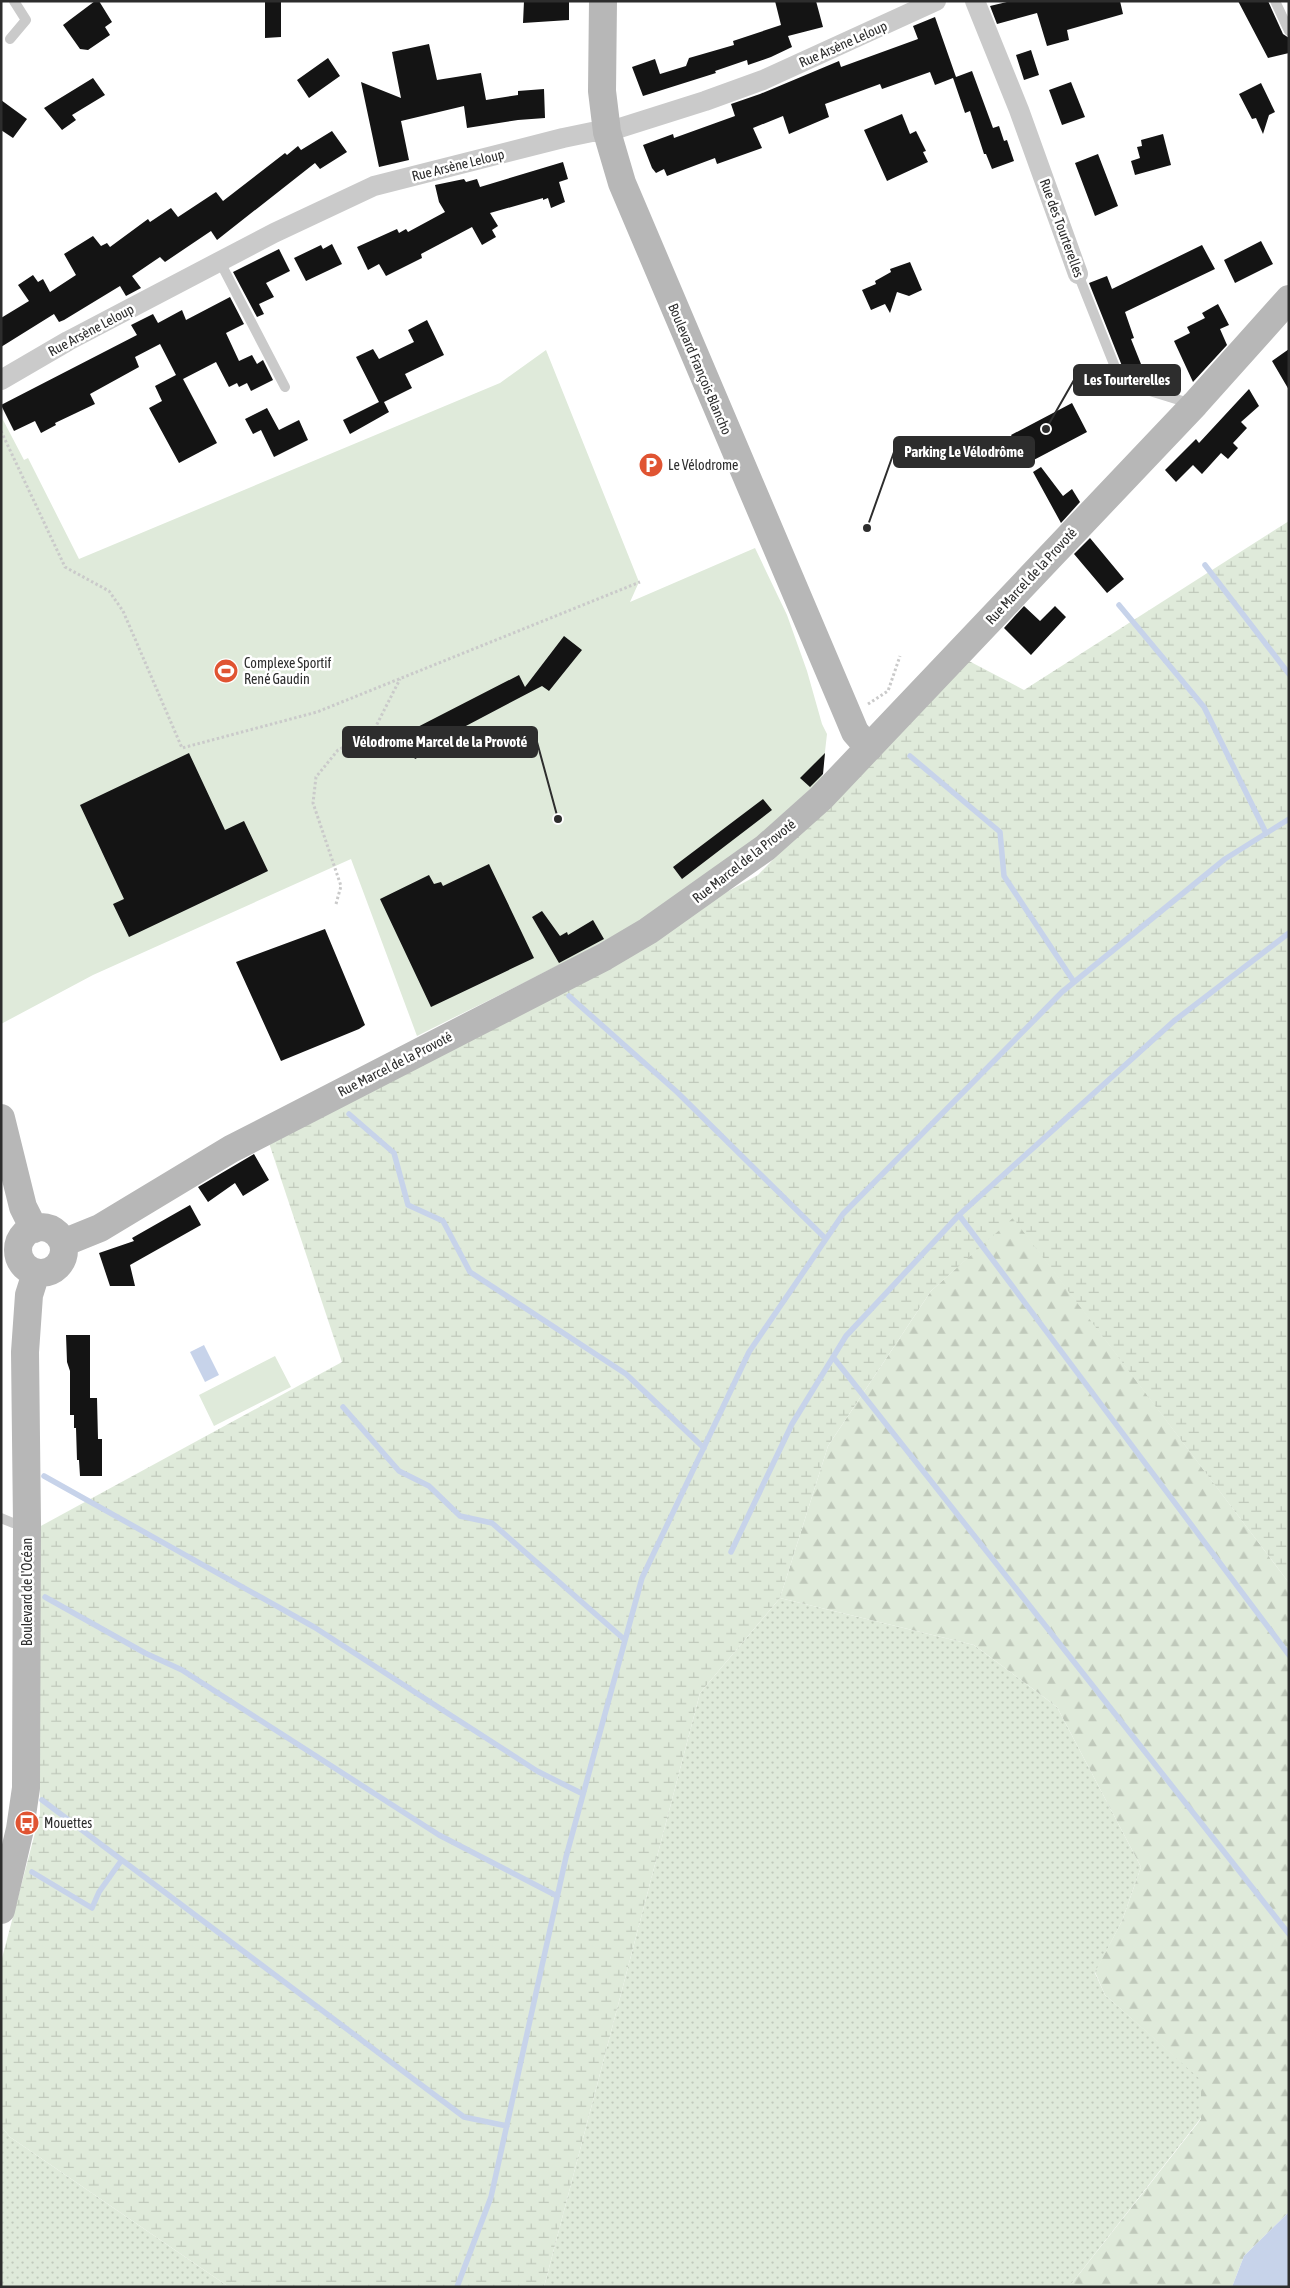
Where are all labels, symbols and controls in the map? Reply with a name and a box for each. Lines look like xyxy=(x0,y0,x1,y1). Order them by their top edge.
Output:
street label: Rue Arsène Leloup xyxy=(796,17,890,71)
street label: Rue Arsène Leloup xyxy=(410,146,506,184)
street label: Rue des Tourterelles xyxy=(1037,176,1087,280)
street label: Rue Arsène Leloup xyxy=(45,301,137,359)
street label: Boulevard François Blancho xyxy=(665,301,735,437)
callout: Les Tourterelles xyxy=(1074,365,1180,395)
text: Les Tourterelles xyxy=(1084,371,1171,388)
callout: Parking Le Vélodrôme xyxy=(894,437,1034,467)
text: Parking Le Vélodrôme xyxy=(904,443,1024,460)
parking icon: Le Vélodrome xyxy=(638,452,664,478)
place label: Le Vélodrome xyxy=(668,457,738,473)
street label: Rue Marcel de la Provoté xyxy=(982,524,1080,628)
place label: Complexe Sportif René Gaudin xyxy=(244,655,332,687)
sports icon: Complexe Sportif René Gaudin xyxy=(213,658,239,684)
callout: Vélodrome Marcel de la Provoté xyxy=(343,727,537,757)
text: Vélodrome Marcel de la Provoté xyxy=(352,733,527,750)
street label: Rue Marcel de la Provoté xyxy=(689,816,799,906)
street label: Rue Marcel de la Provoté xyxy=(335,1028,455,1100)
street label: Boulevard de l'Océan xyxy=(19,1538,35,1646)
bus stop icon: Mouettes xyxy=(14,1810,40,1836)
place label: Mouettes xyxy=(44,1815,92,1831)

